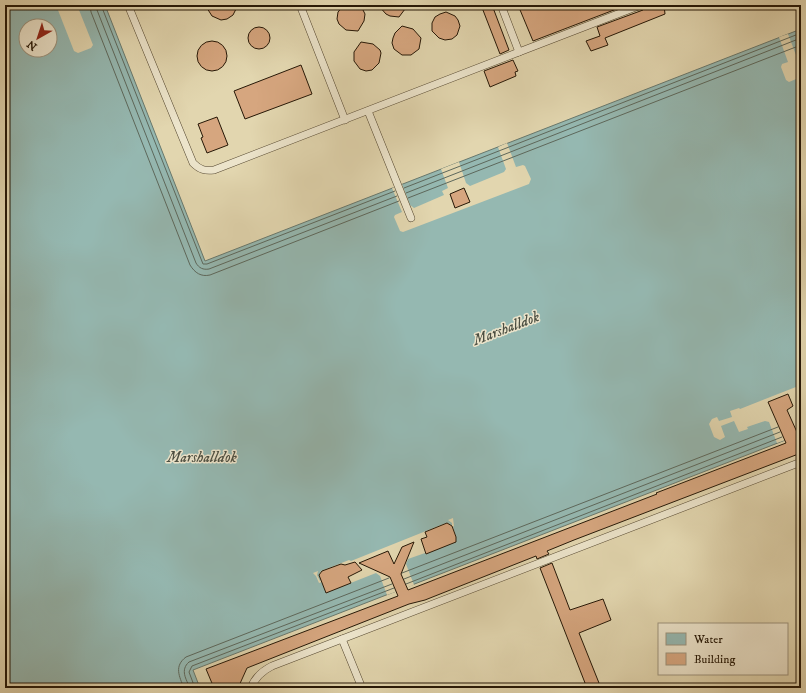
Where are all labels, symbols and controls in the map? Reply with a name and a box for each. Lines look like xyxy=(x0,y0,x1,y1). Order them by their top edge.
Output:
north arrow xyxy=(18,18,58,58)
text: N xyxy=(24,37,40,53)
water label: Marshalldok xyxy=(469,307,543,350)
water label: Marshalldok xyxy=(166,448,238,467)
legend xyxy=(658,623,788,675)
text: Water xyxy=(693,632,723,647)
text: Building xyxy=(694,652,735,667)

